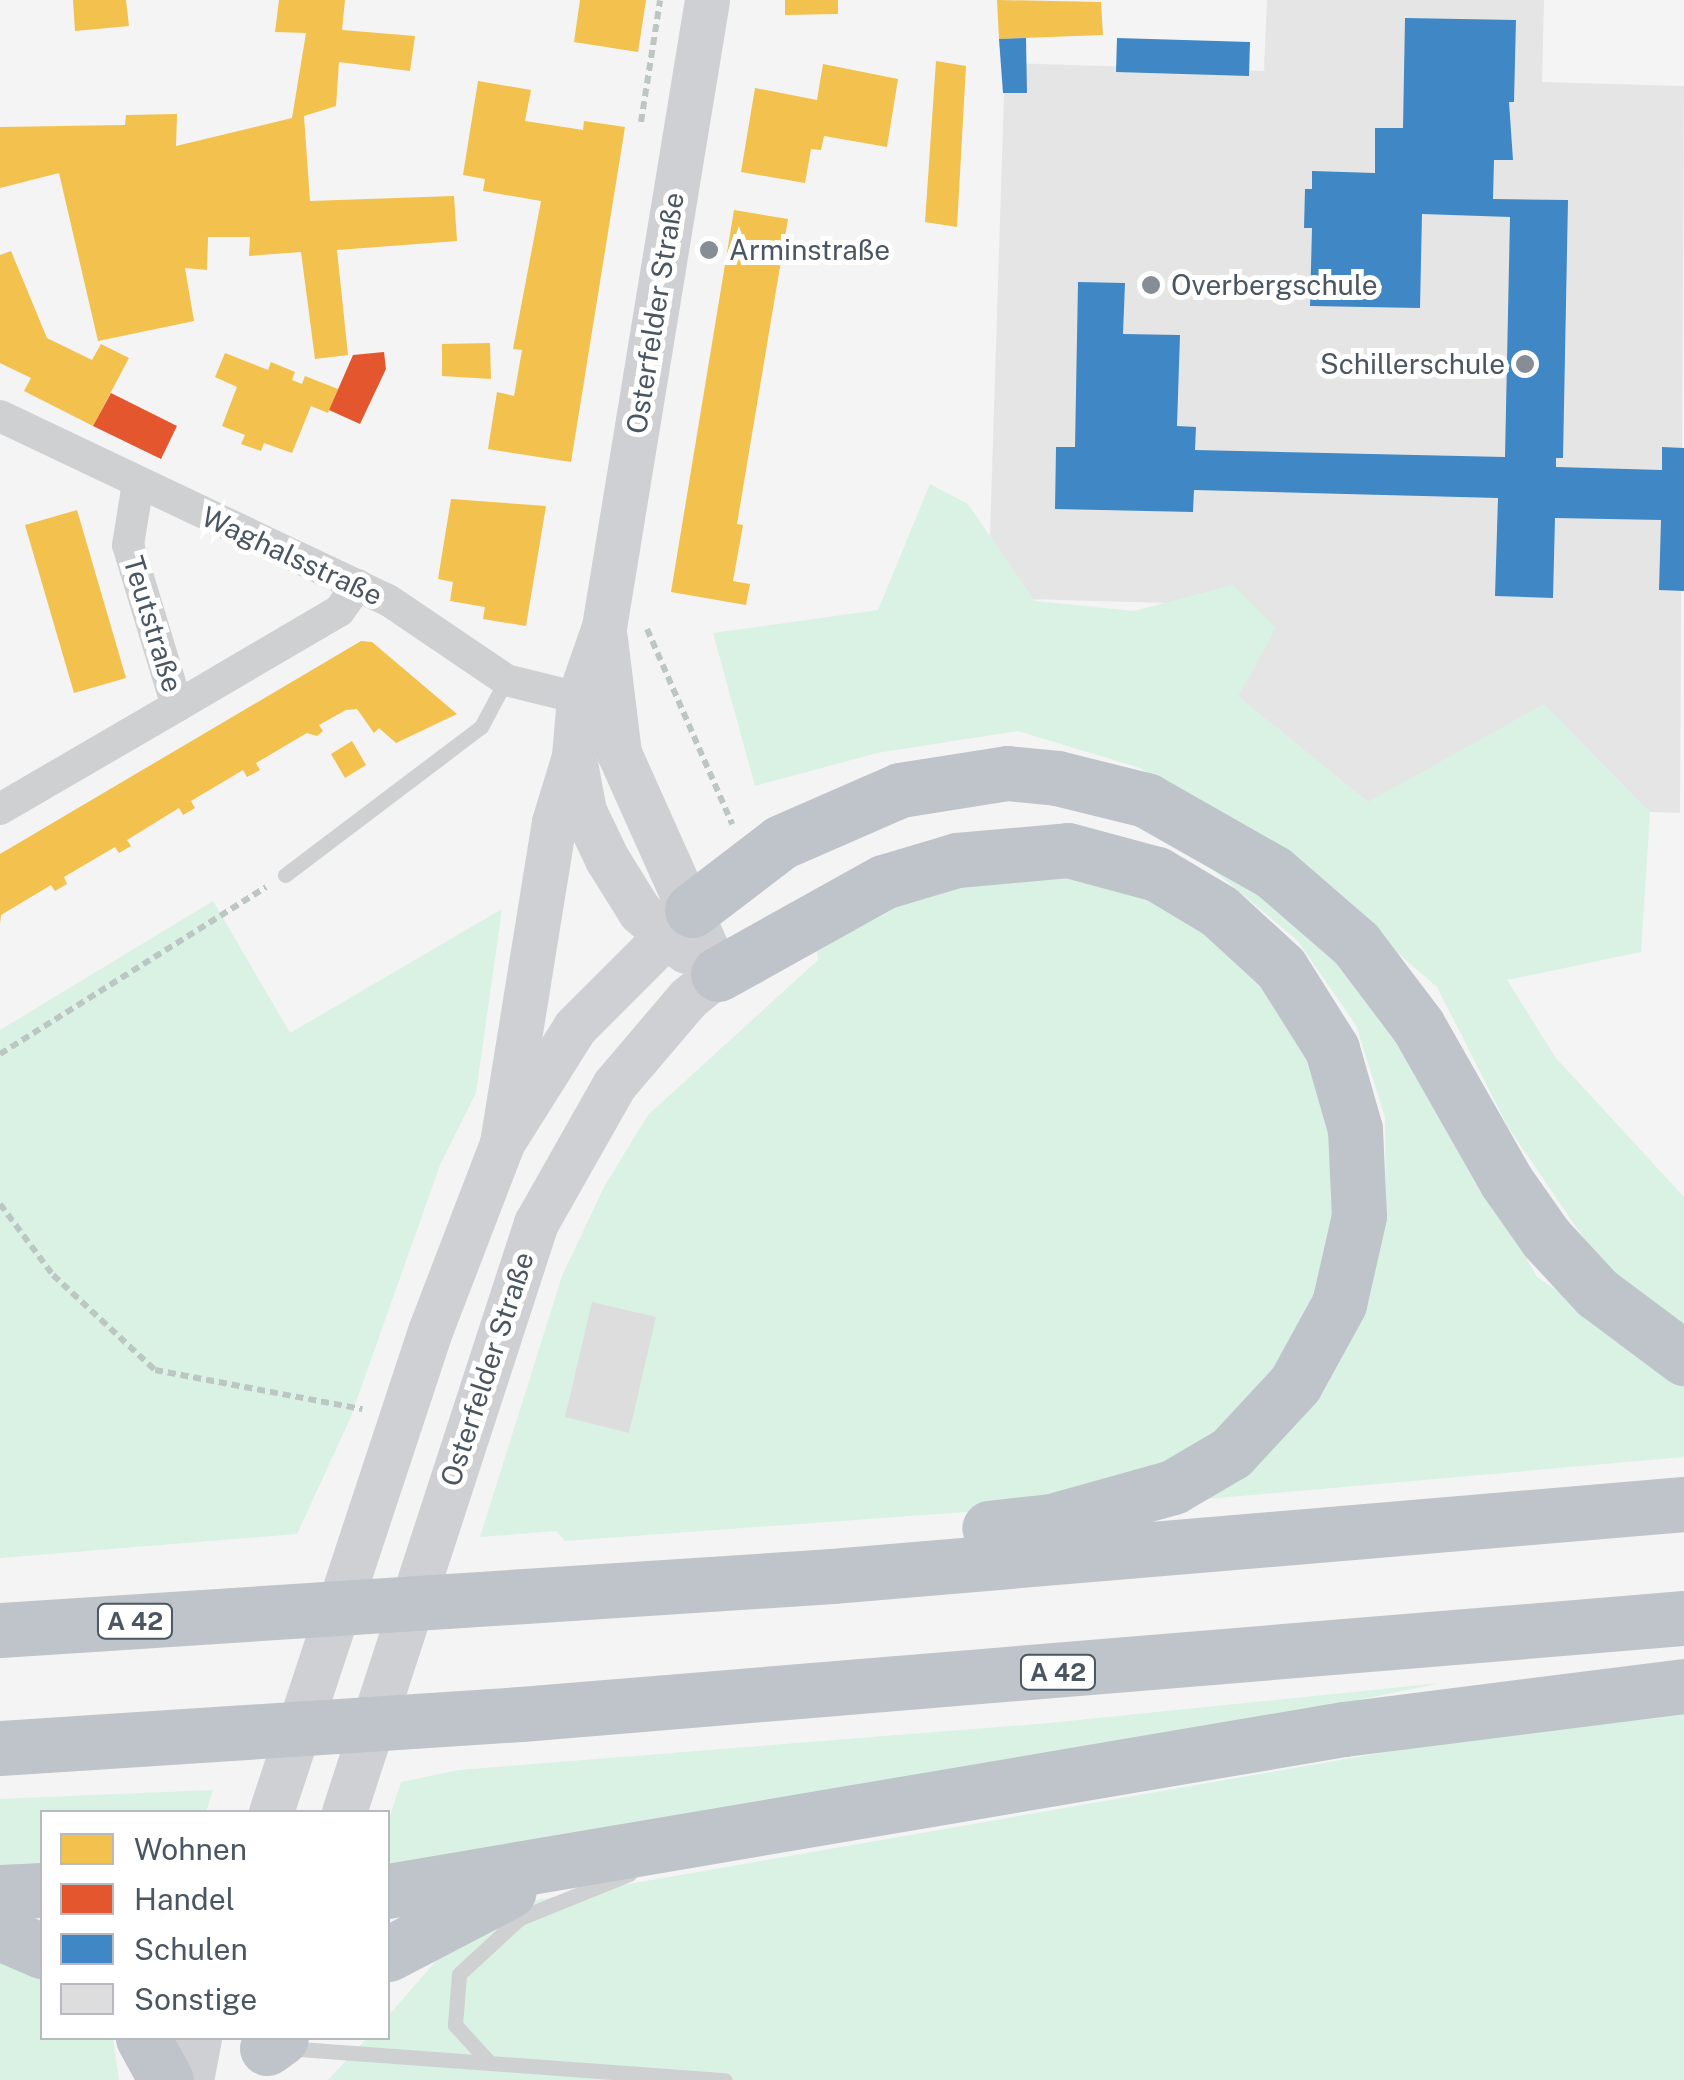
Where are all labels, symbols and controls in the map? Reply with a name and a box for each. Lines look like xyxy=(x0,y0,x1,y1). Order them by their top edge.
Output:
street label: Osterfelder Straße xyxy=(619,190,691,436)
place label: Arminstraße xyxy=(729,233,890,267)
marker: Arminstraße xyxy=(698,239,720,261)
place label: Overbergschule xyxy=(1171,268,1378,302)
marker: Overbergschule xyxy=(1140,274,1162,296)
place label: Schillerschule xyxy=(1320,347,1505,381)
marker: Schillerschule xyxy=(1514,353,1536,375)
street label: Waghalsstraße xyxy=(196,500,388,612)
street label: Teutstraße xyxy=(116,552,190,696)
street label: Osterfelder Straße xyxy=(433,1248,541,1490)
road number: A 42 xyxy=(95,1601,175,1641)
road number: A 42 xyxy=(1018,1652,1098,1692)
legend xyxy=(40,1810,390,2040)
text: Wohnen xyxy=(134,1831,247,1867)
text: Handel xyxy=(134,1881,235,1917)
text: Schulen xyxy=(134,1931,248,1967)
text: Sonstige xyxy=(134,1981,257,2017)

